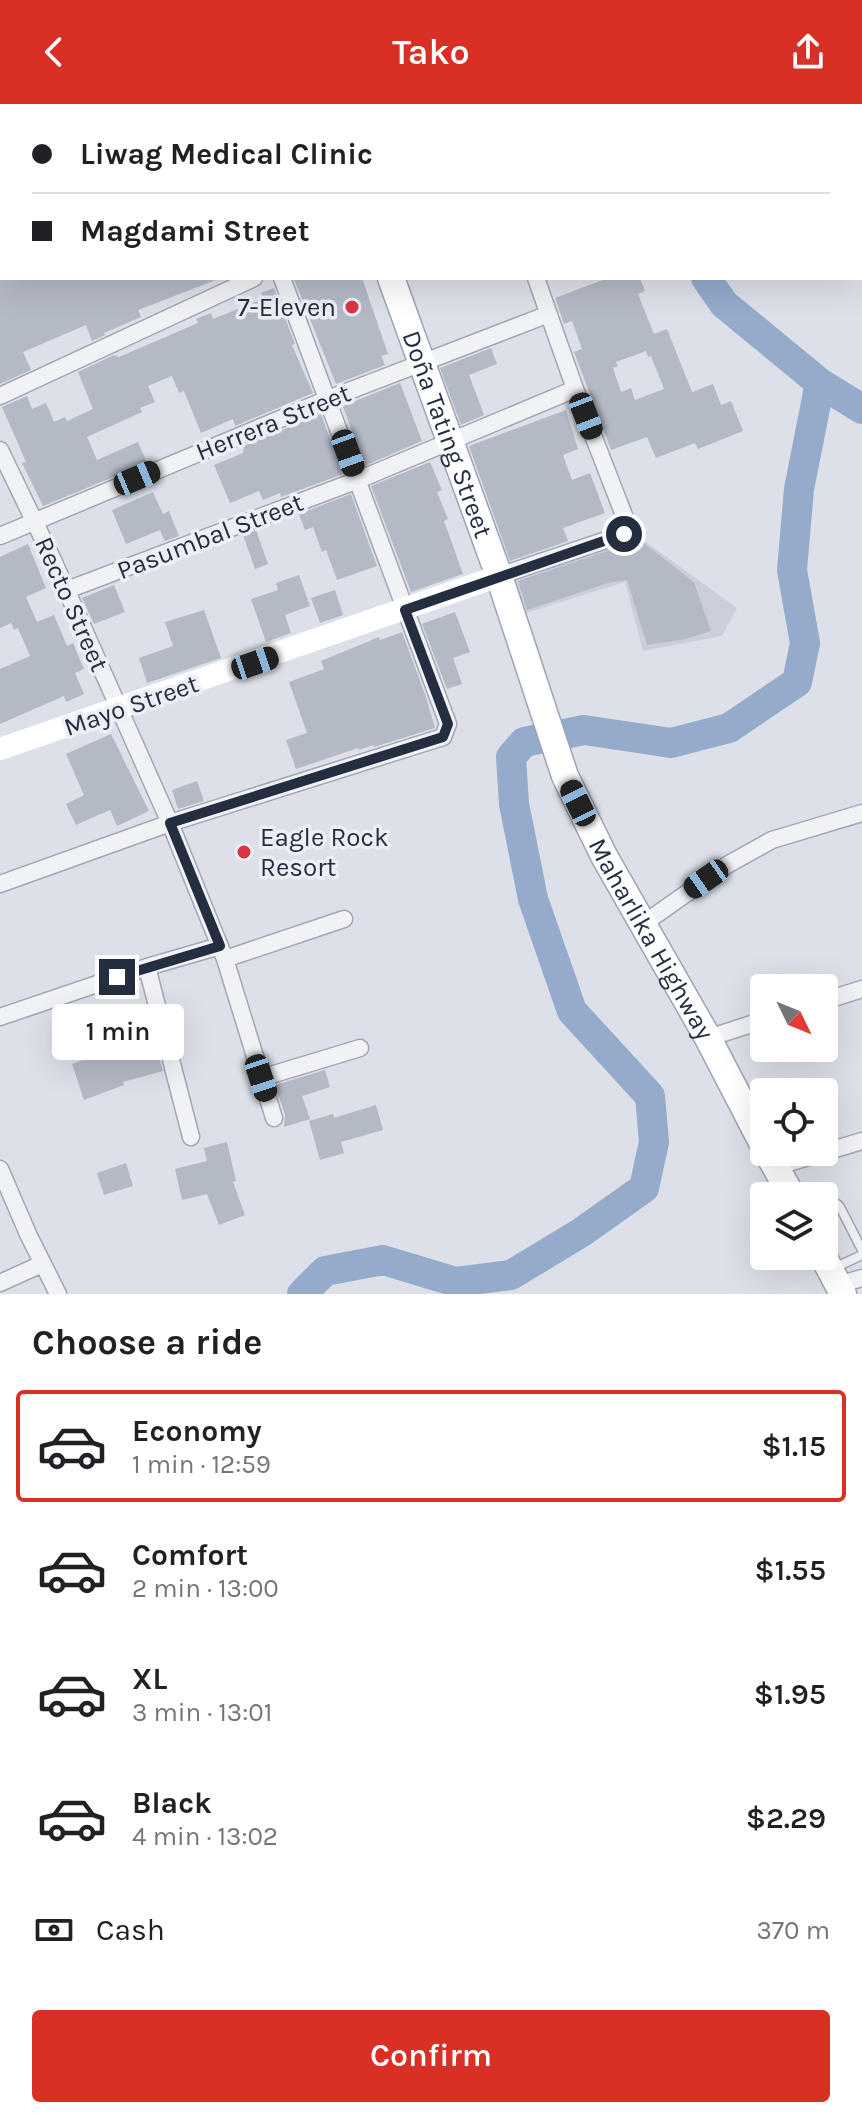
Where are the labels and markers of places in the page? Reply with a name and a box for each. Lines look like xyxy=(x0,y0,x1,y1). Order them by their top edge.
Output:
place label: 7-Eleven xyxy=(237,292,336,323)
marker: 7-Eleven xyxy=(343,298,361,316)
place label: Eagle Rock Resort xyxy=(260,822,389,883)
marker: Eagle Rock Resort xyxy=(235,843,253,861)

